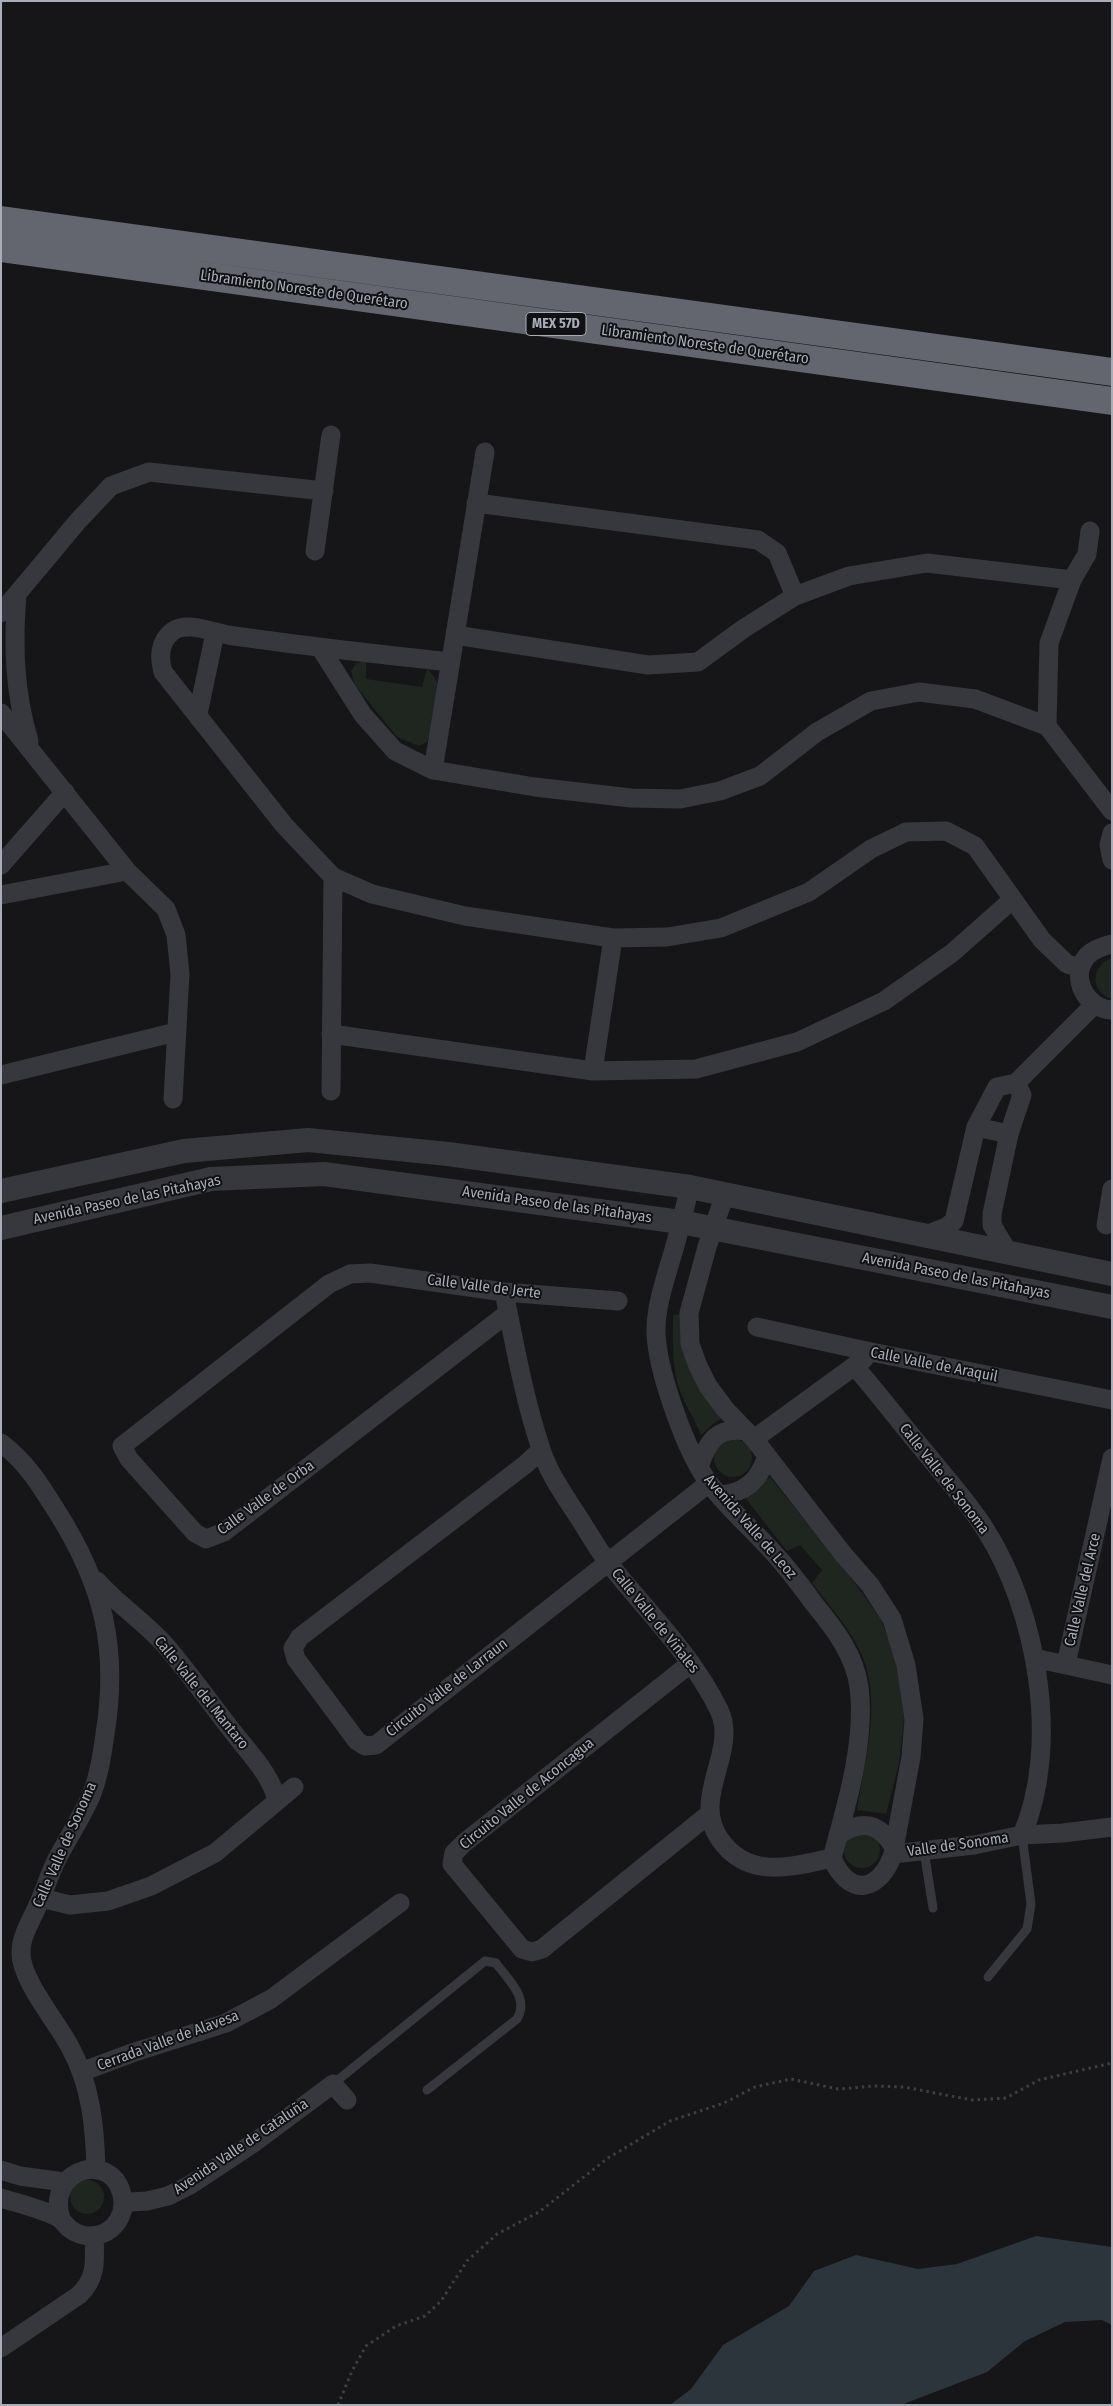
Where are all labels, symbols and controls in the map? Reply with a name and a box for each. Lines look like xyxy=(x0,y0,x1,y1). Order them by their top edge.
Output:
street label: Libramiento Noreste de Querétaro xyxy=(199,267,409,313)
road number: MEX 57D xyxy=(526,312,586,336)
street label: Libramiento Noreste de Querétaro xyxy=(600,322,810,368)
street label: Avenida Paseo de las Pitahayas xyxy=(32,1171,222,1229)
street label: Avenida Paseo de las Pitahayas xyxy=(461,1183,653,1227)
street label: Avenida Paseo de las Pitahayas xyxy=(861,1249,1051,1303)
street label: Calle Valle de Jerte xyxy=(426,1271,542,1303)
street label: Calle Valle de Araquil xyxy=(869,1344,999,1386)
street label: Calle Valle de Sonoma xyxy=(895,1420,993,1538)
street label: Calle Valle de Orba xyxy=(214,1457,318,1539)
street label: Avenida Valle de Leoz xyxy=(700,1471,800,1583)
street label: Calle Valle del Arce xyxy=(1061,1532,1105,1648)
street label: Calle Valle de Viñales xyxy=(607,1565,703,1677)
street label: Calle Valle del Mantaro xyxy=(150,1633,252,1753)
street label: Circuito Valle de Larraun xyxy=(383,1635,511,1741)
street label: Circuito Valle de Aconcagua xyxy=(456,1734,598,1854)
street label: Calle Valle de Sonoma xyxy=(29,1779,101,1911)
street label: Valle de Sonoma xyxy=(906,1829,1010,1861)
street label: Cerrada Valle de Alavesa xyxy=(95,2007,241,2075)
street label: Avenida Valle de Cataluña xyxy=(170,2095,312,2199)

